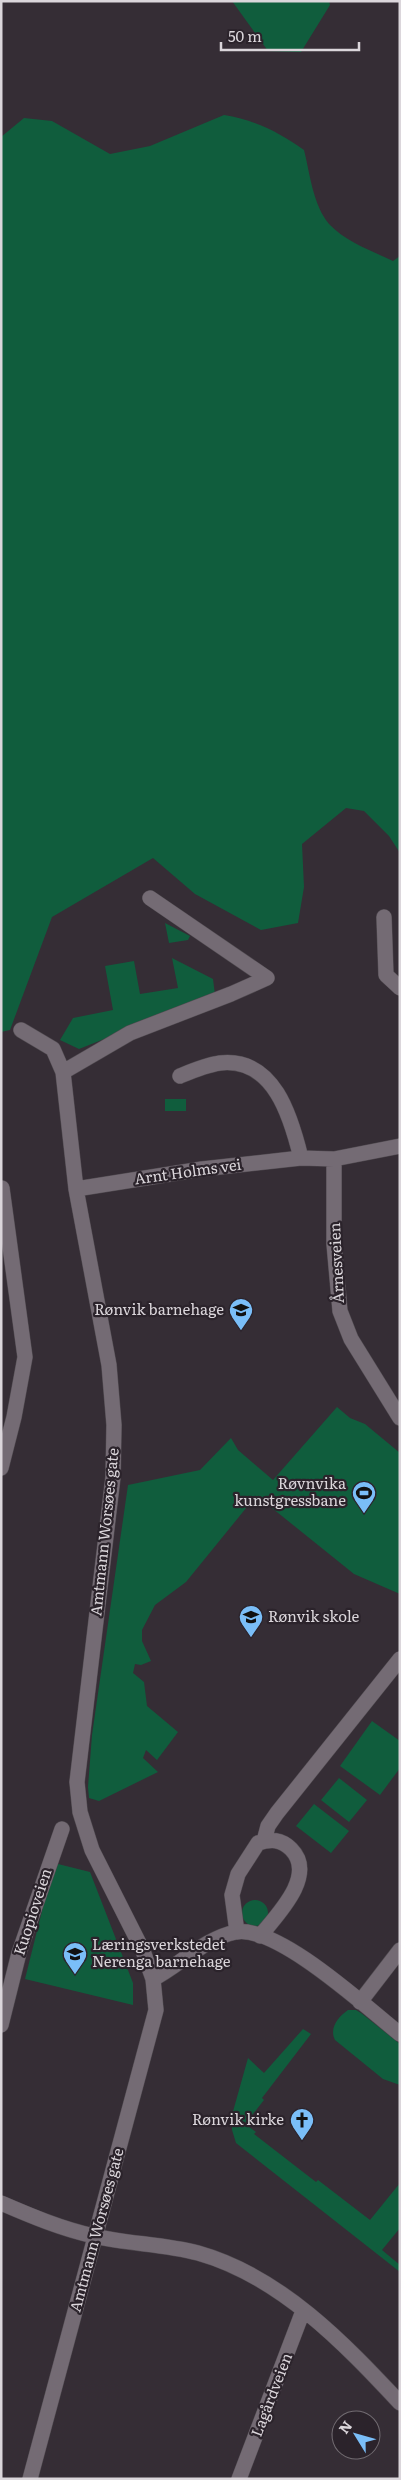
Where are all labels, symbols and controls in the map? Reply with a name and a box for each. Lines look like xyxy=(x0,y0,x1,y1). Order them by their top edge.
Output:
scale bar xyxy=(221,20,358,52)
text: 50 m xyxy=(228,24,262,47)
street label: Arnt Holms vei xyxy=(133,1152,243,1189)
street label: Årnesveien xyxy=(322,1222,349,1304)
place label: Rønvik barnehage xyxy=(94,1297,224,1320)
school or university icon: Rønvik barnehage xyxy=(228,1297,254,1331)
street label: Amtmann Worsøes gate xyxy=(83,1446,124,1617)
place label: Røvnvika kunstgressbane xyxy=(234,1471,347,1511)
sports icon: Røvnvika kunstgressbane xyxy=(351,1480,377,1514)
school or university icon: Rønvik skole xyxy=(238,1604,264,1638)
place label: Rønvik skole xyxy=(268,1604,360,1627)
street label: Kuopioveien xyxy=(7,1865,57,1958)
place label: Læringsverkstedet Nerenga barnehage xyxy=(92,1932,231,1972)
school or university icon: Læringsverkstedet Nerenga barnehage xyxy=(62,1941,88,1975)
place label: Rønvik kirke xyxy=(192,2107,284,2130)
church icon: Rønvik kirke xyxy=(289,2107,315,2141)
street label: Amtmann Worsøes gate xyxy=(63,2145,129,2314)
street label: Lagårdveien xyxy=(244,2349,297,2440)
north arrow xyxy=(331,2410,381,2460)
text: N xyxy=(333,2416,356,2437)

